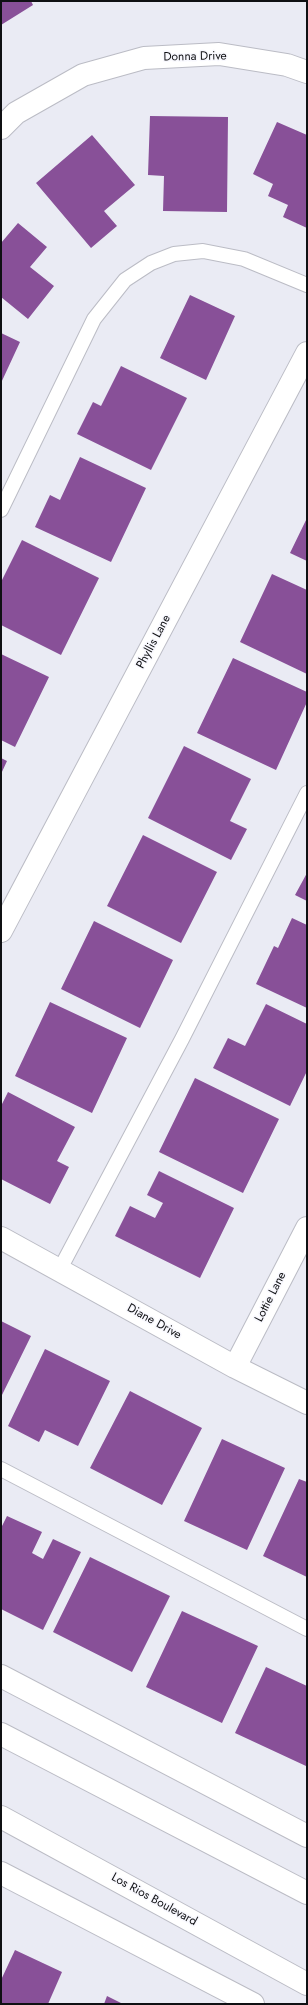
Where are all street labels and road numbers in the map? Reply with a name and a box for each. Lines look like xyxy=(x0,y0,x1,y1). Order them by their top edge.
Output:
street label: Donna Drive xyxy=(163,49,227,65)
street label: Phyllis Lane xyxy=(134,613,174,671)
street label: Lottie Lane xyxy=(252,1270,290,1324)
street label: Diane Drive xyxy=(124,1301,184,1343)
street label: Los Rios Boulevard xyxy=(109,1871,199,1929)

